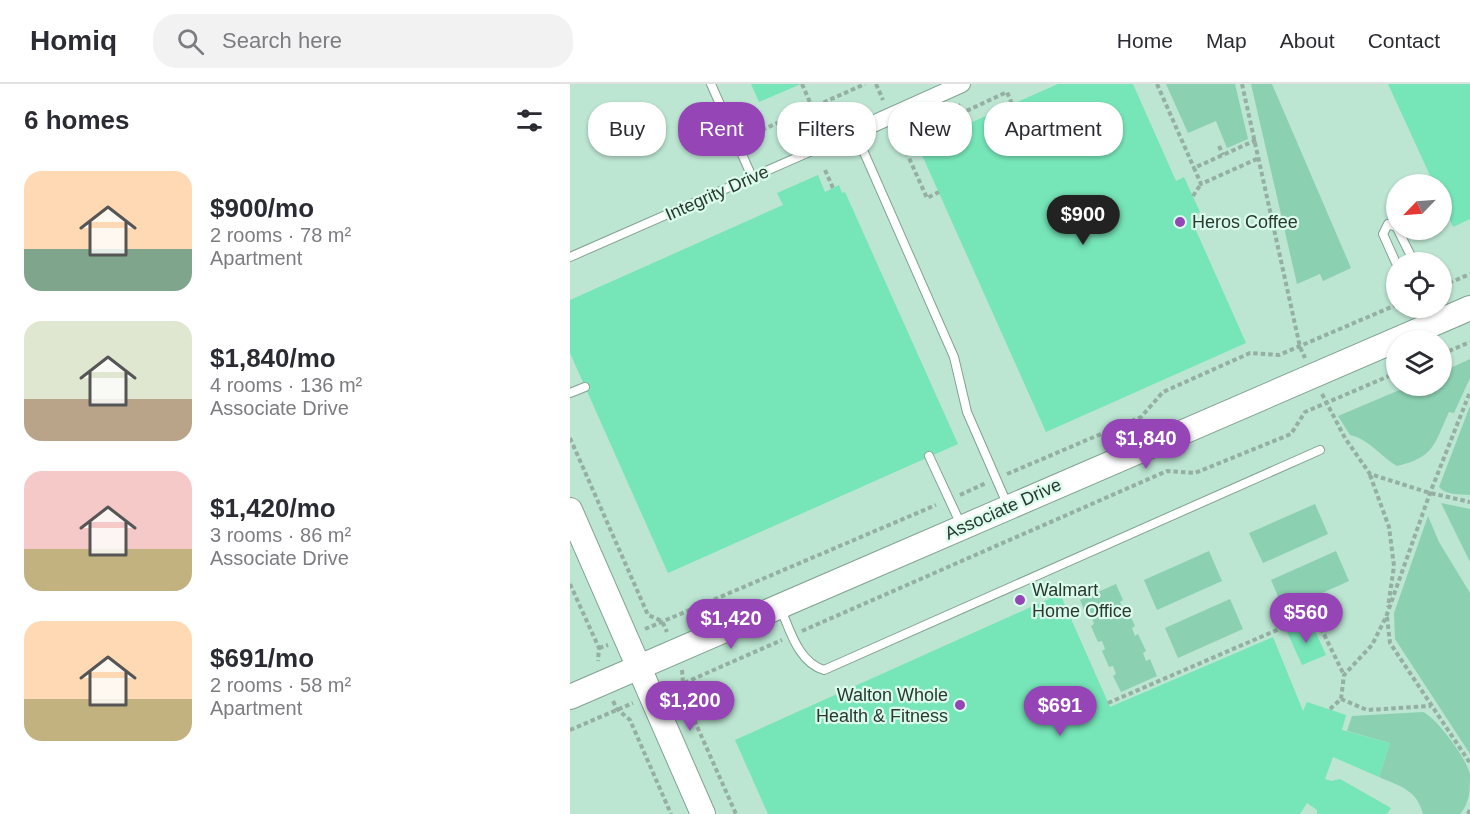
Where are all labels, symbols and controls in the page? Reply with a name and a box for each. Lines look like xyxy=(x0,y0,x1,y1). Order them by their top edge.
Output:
search box xyxy=(153,14,573,68)
text: Homiq xyxy=(30,25,117,56)
icon: search xyxy=(174,25,207,58)
text: Search here xyxy=(222,28,342,53)
text: Home xyxy=(1117,29,1173,52)
text: Map xyxy=(1206,29,1247,52)
text: About xyxy=(1280,29,1335,52)
text: Contact xyxy=(1368,29,1440,52)
chip: Buy xyxy=(588,102,666,156)
chip: Rent xyxy=(678,102,765,156)
chip: Filters xyxy=(777,102,876,156)
chip: New xyxy=(888,102,972,156)
chip: Apartment xyxy=(984,102,1123,156)
icon: filters xyxy=(513,104,546,137)
text: 6 homes xyxy=(24,105,130,135)
street label: Integrity Drive xyxy=(662,161,772,225)
north arrow xyxy=(1386,174,1452,240)
map controls xyxy=(1386,174,1452,396)
text: $900/mo xyxy=(210,193,314,223)
icon: home xyxy=(72,195,144,267)
pin: $900 xyxy=(1047,195,1119,246)
text: $900 xyxy=(1061,203,1105,225)
place label: Heros Coffee xyxy=(1192,212,1298,232)
marker: Heros Coffee xyxy=(1173,215,1187,229)
text: 2 rooms · 78 m² xyxy=(210,224,351,246)
text: Apartment xyxy=(210,247,302,269)
button: locate xyxy=(1386,252,1452,318)
button: layers xyxy=(1386,330,1452,396)
text: $1,840/mo xyxy=(210,343,336,373)
icon: home xyxy=(72,345,144,417)
text: 4 rooms · 136 m² xyxy=(210,374,362,396)
text: Associate Drive xyxy=(210,397,349,419)
pin: $1,840 xyxy=(1097,419,1195,470)
text: $1,840 xyxy=(1115,427,1177,449)
street label: Associate Drive xyxy=(942,474,1064,544)
text: $1,420/mo xyxy=(210,493,336,523)
icon: home xyxy=(72,495,144,567)
text: 3 rooms · 86 m² xyxy=(210,524,351,546)
text: Associate Drive xyxy=(210,547,349,569)
place label: Walmart Home Office xyxy=(1032,580,1132,621)
marker: Walmart Home Office xyxy=(1013,593,1027,607)
pin: $560 xyxy=(1270,593,1342,644)
pin: $1,420 xyxy=(682,599,780,650)
text: $560 xyxy=(1284,601,1328,623)
text: $1,420 xyxy=(700,607,762,629)
text: $691/mo xyxy=(210,643,314,673)
icon: home xyxy=(72,645,144,717)
text: 2 rooms · 58 m² xyxy=(210,674,351,696)
pin: $1,200 xyxy=(641,681,739,732)
place label: Walton Whole Health & Fitness xyxy=(816,685,948,726)
pin: $691 xyxy=(1024,686,1096,737)
text: $1,200 xyxy=(659,689,721,711)
text: $691 xyxy=(1038,694,1082,716)
text: Apartment xyxy=(210,697,302,719)
marker: Walton Whole Health & Fitness xyxy=(953,698,967,712)

